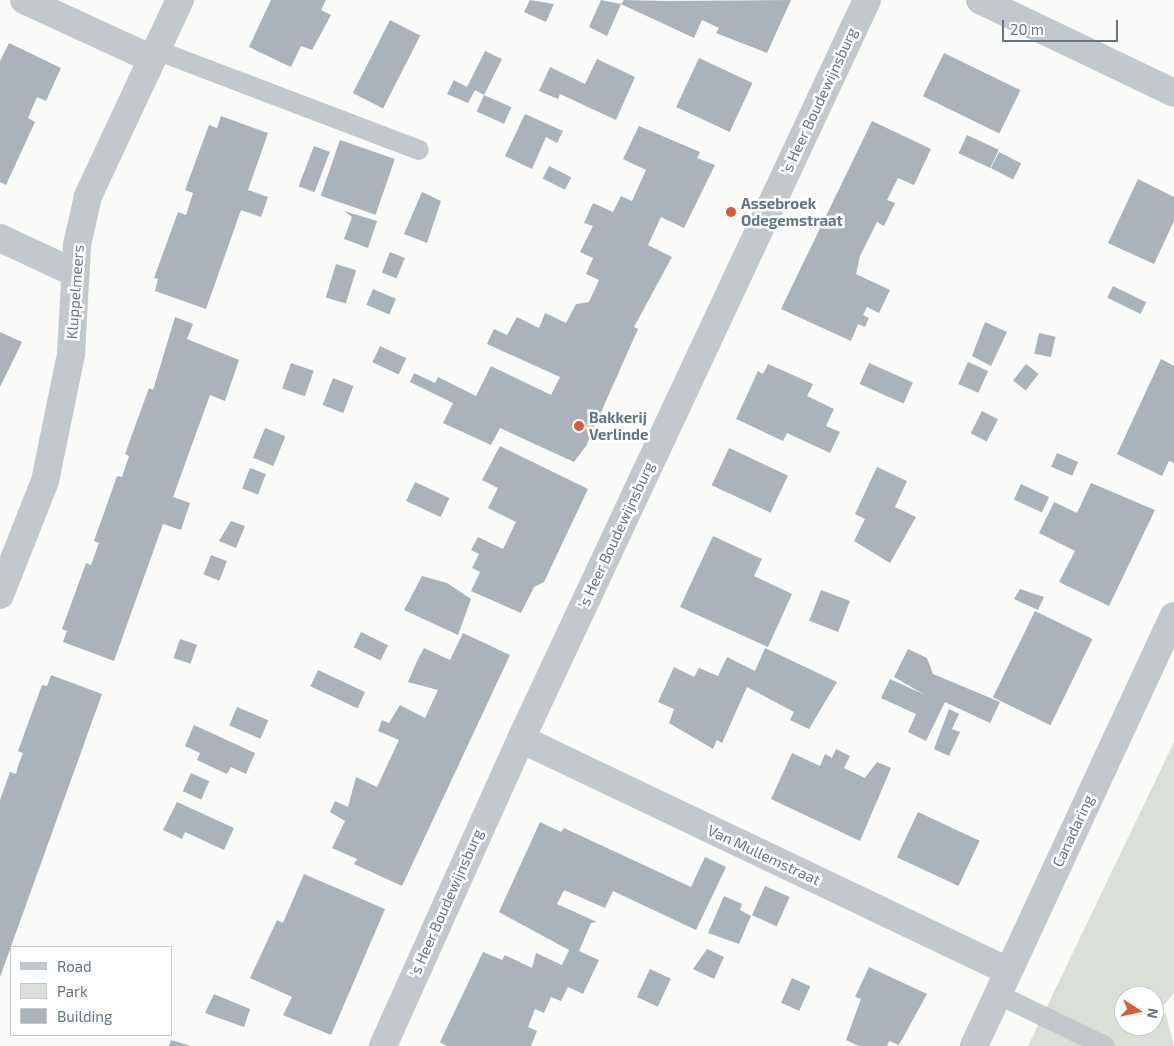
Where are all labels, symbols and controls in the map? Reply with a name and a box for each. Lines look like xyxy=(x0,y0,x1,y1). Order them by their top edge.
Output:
scale bar xyxy=(1004,10,1120,42)
text: 20 m xyxy=(1010,20,1044,38)
street label: 's Heer Boudewijnsburg xyxy=(777,25,861,177)
place label: Assebroek Odegemstraat xyxy=(741,194,843,229)
marker: Assebroek Odegemstraat xyxy=(725,206,737,218)
street label: Kluppelmeers xyxy=(63,244,87,340)
place label: Bakkerij Verlinde xyxy=(589,408,648,443)
marker: Bakkerij Verlinde xyxy=(573,420,585,432)
street label: 's Heer Boudewijnsburg xyxy=(574,459,658,611)
street label: Canadaring xyxy=(1048,792,1098,870)
street label: Van Mullemstraat xyxy=(705,821,823,889)
street label: 's Heer Boudewijnsburg xyxy=(405,826,487,980)
legend xyxy=(10,946,172,1036)
text: Road xyxy=(57,957,92,975)
text: Park xyxy=(57,982,88,1000)
north arrow xyxy=(1114,986,1164,1036)
text: Building xyxy=(57,1007,112,1025)
text: N xyxy=(1144,1007,1163,1020)

